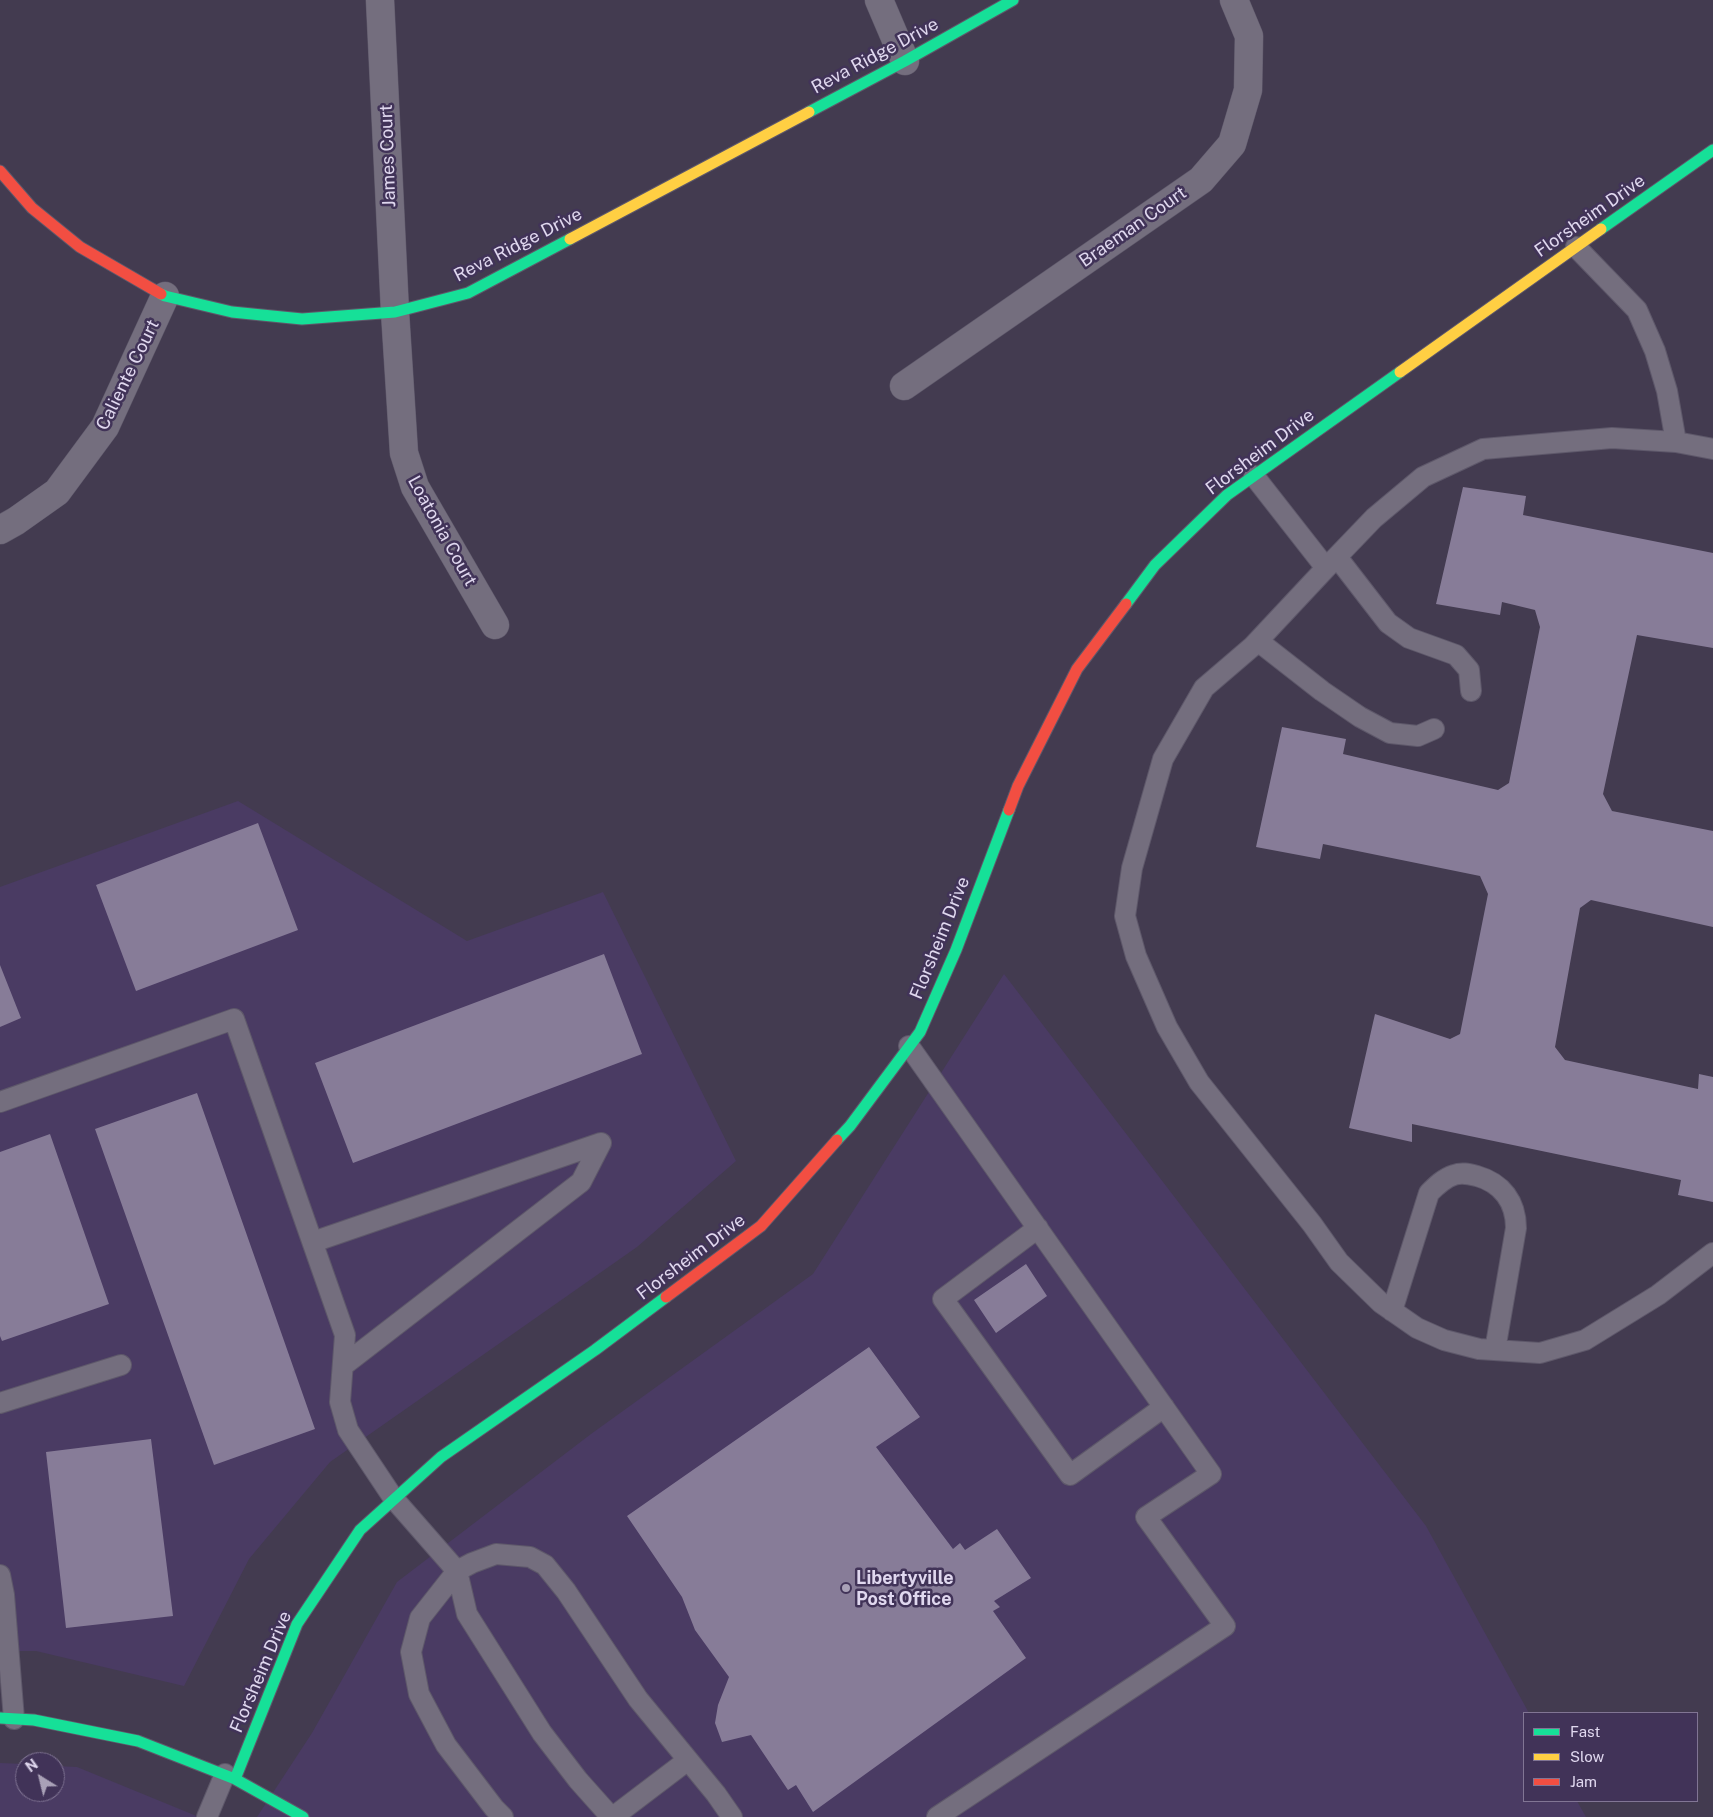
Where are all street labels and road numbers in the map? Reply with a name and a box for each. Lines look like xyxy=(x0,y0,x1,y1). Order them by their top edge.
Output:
street label: Reva Ridge Drive xyxy=(808,13,942,99)
street label: James Court xyxy=(375,104,401,208)
street label: Florsheim Drive xyxy=(1531,170,1649,262)
street label: Braeman Court xyxy=(1075,182,1191,272)
street label: Reva Ridge Drive xyxy=(450,203,586,287)
street label: Caliente Court xyxy=(92,316,164,434)
street label: Florsheim Drive xyxy=(1202,404,1318,500)
street label: Loatonia Court xyxy=(403,472,481,590)
street label: Florsheim Drive xyxy=(906,874,974,1002)
street label: Florsheim Drive xyxy=(633,1209,749,1305)
street label: Florsheim Drive xyxy=(226,1608,296,1736)

